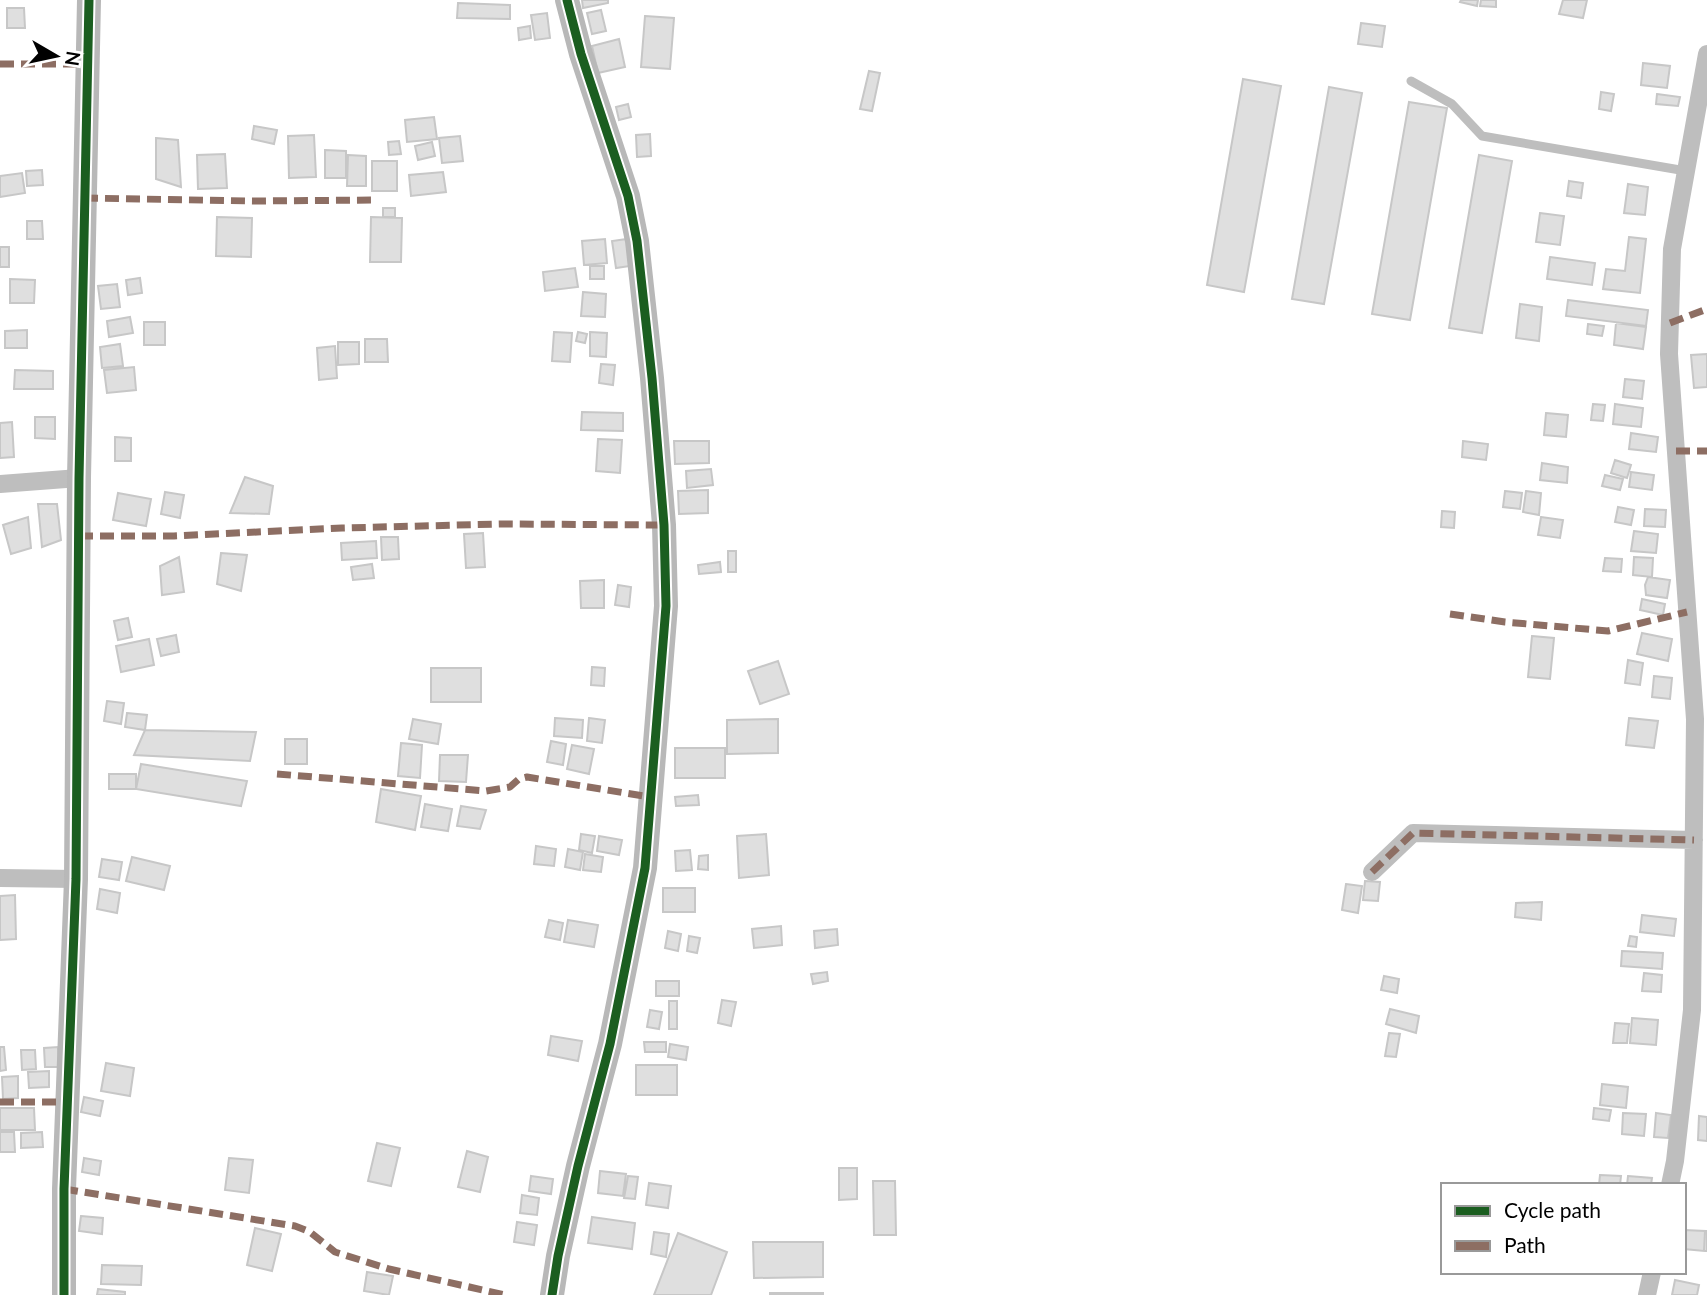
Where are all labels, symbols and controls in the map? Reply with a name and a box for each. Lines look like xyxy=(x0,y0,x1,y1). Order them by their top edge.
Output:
north arrow xyxy=(21,21,91,91)
text: N xyxy=(61,50,86,68)
legend xyxy=(1441,1183,1686,1274)
text: Cycle path xyxy=(1504,1197,1601,1222)
text: Path xyxy=(1504,1232,1546,1257)

